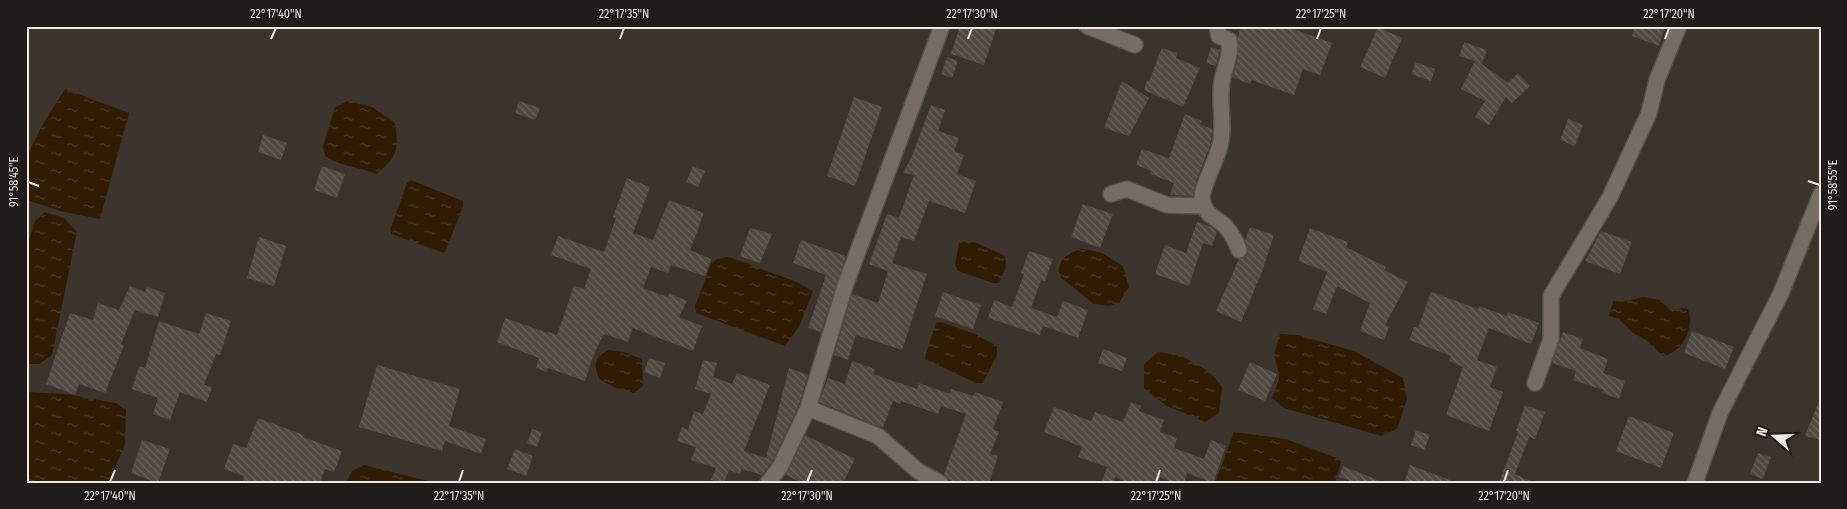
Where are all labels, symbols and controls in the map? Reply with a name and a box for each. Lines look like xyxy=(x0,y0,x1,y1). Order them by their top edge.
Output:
text: 22°17'40"N xyxy=(250,7,302,21)
text: 22°17'35"N xyxy=(599,7,649,21)
text: 22°17'30"N xyxy=(946,7,998,21)
text: 22°17'25"N xyxy=(1296,7,1346,21)
text: 22°17'20"N xyxy=(1643,7,1695,21)
text: 91°58'45"E xyxy=(7,157,21,207)
text: 91°58'55"E xyxy=(1826,159,1840,210)
north arrow xyxy=(1750,412,1800,462)
text: N xyxy=(1753,425,1772,439)
text: 22°17'40"N xyxy=(84,489,136,503)
text: 22°17'35"N xyxy=(434,489,484,503)
text: 22°17'30"N xyxy=(781,489,833,503)
text: 22°17'25"N xyxy=(1131,489,1181,503)
text: 22°17'20"N xyxy=(1478,489,1530,503)

